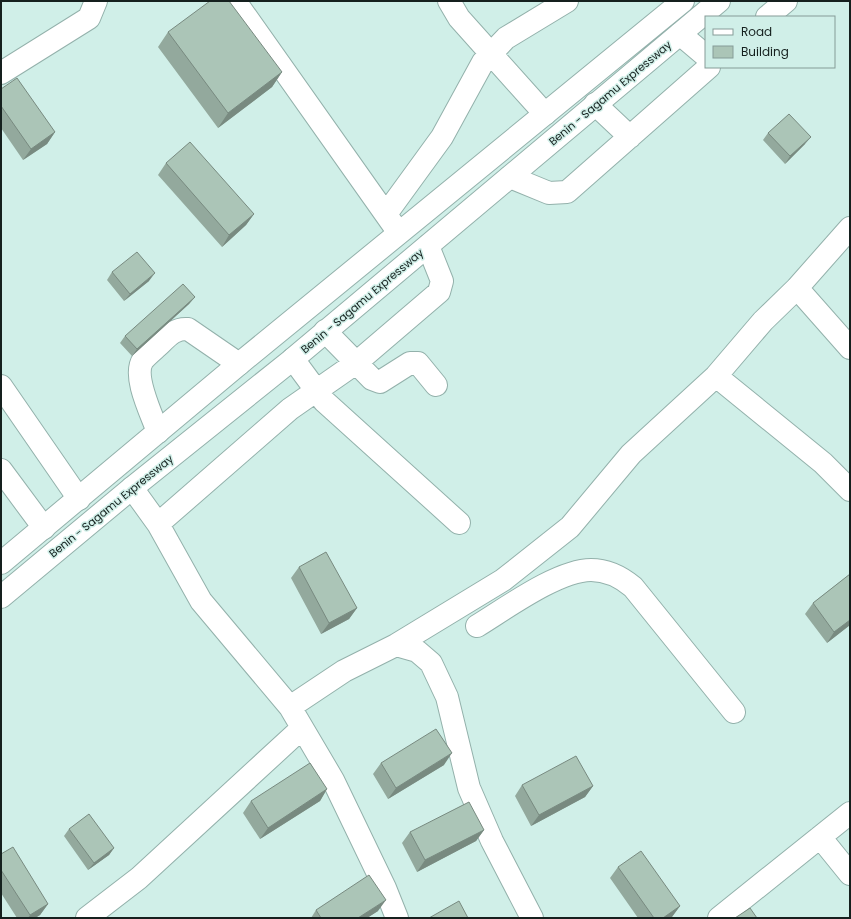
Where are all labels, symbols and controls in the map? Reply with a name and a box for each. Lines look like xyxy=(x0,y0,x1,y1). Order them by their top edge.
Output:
legend xyxy=(705,16,835,68)
text: Road xyxy=(741,23,772,40)
street label: Benin - Sagamu Expressway xyxy=(545,36,675,149)
text: Building xyxy=(741,43,789,60)
street label: Benin - Sagamu Expressway xyxy=(297,244,427,357)
street label: Benin - Sagamu Expressway xyxy=(45,450,177,561)

